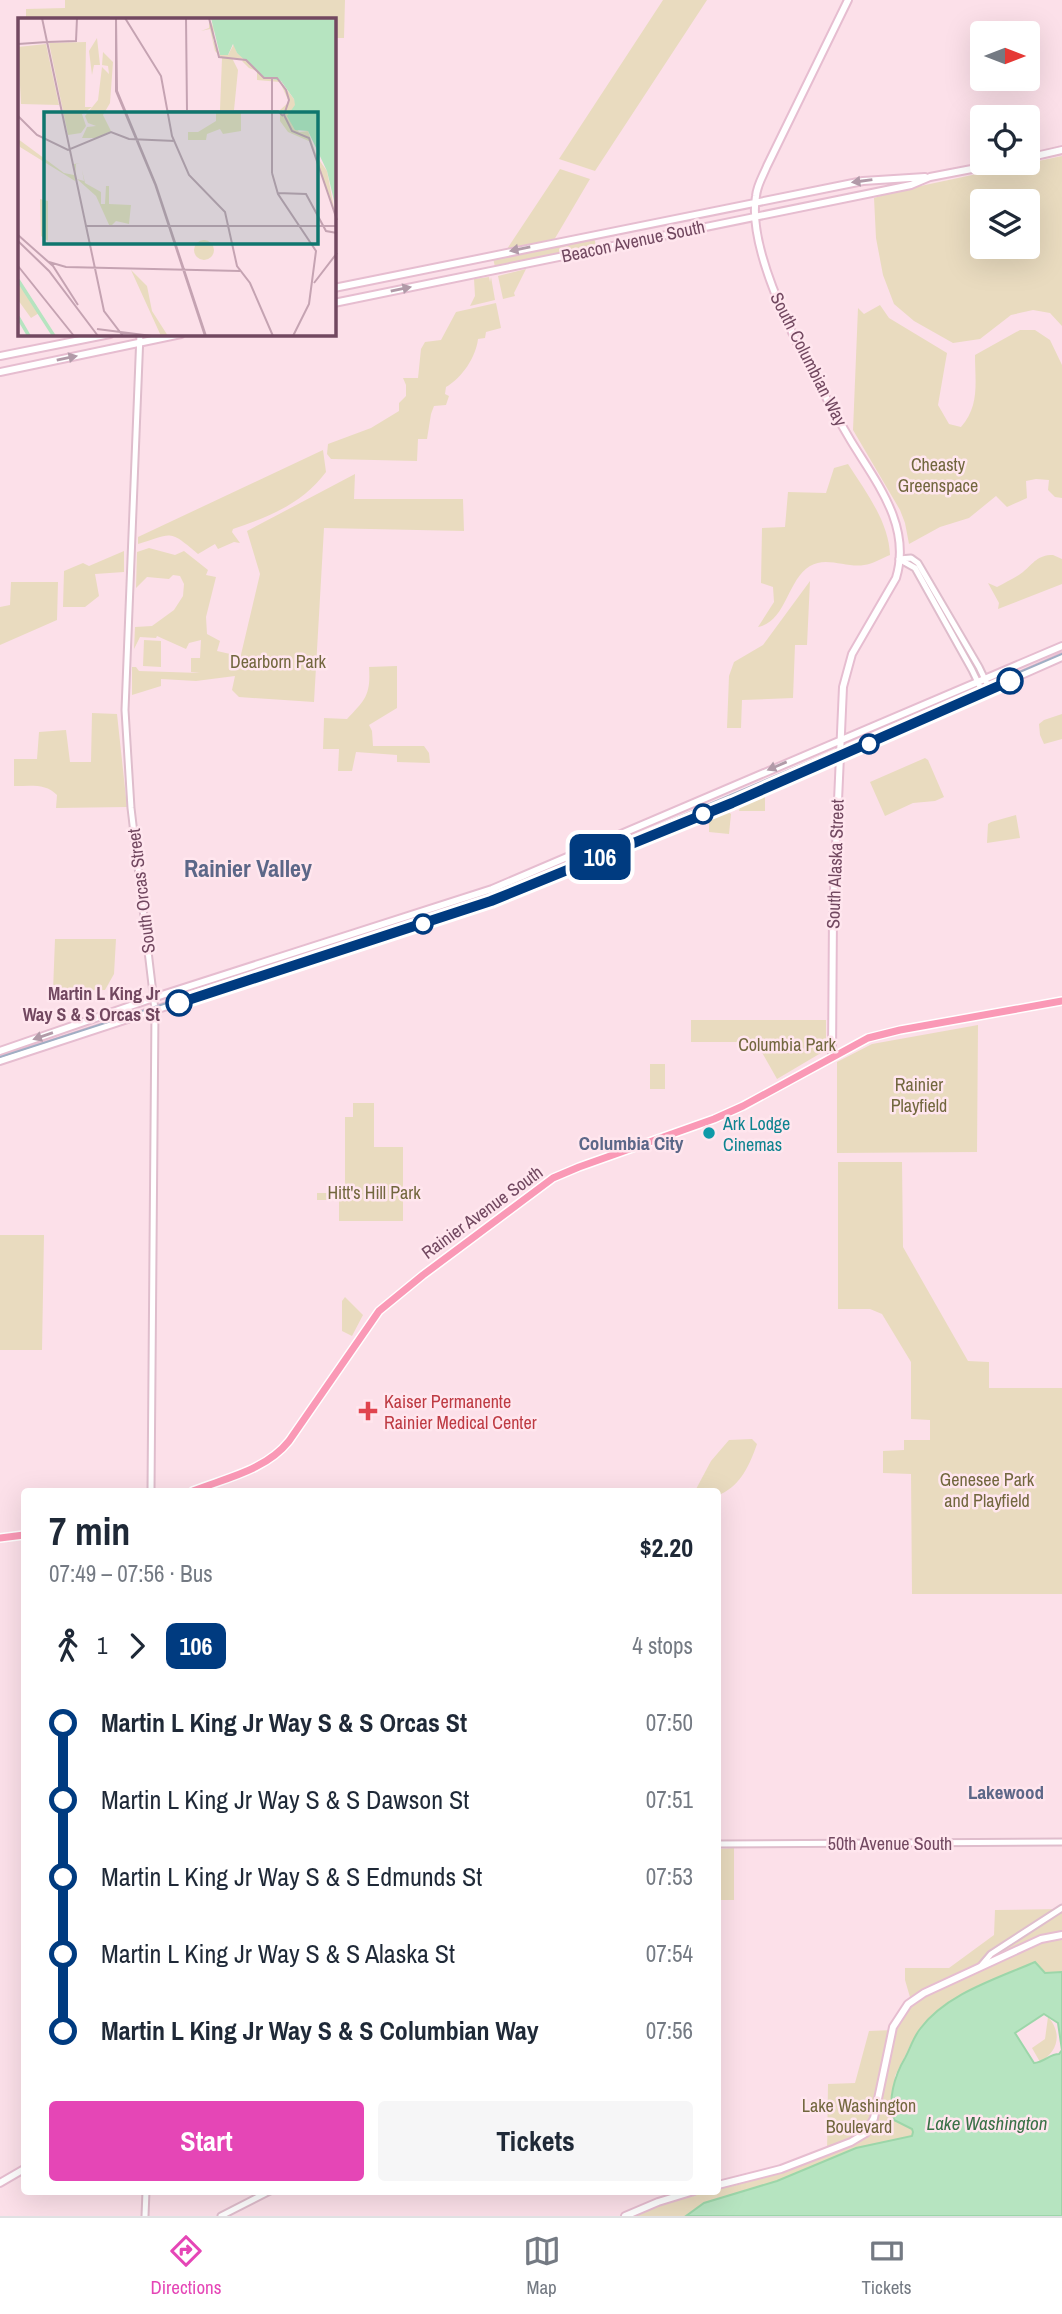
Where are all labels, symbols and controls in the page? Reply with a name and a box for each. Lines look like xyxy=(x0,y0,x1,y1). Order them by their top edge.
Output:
inset map xyxy=(18,18,336,336)
north arrow xyxy=(970,21,1040,91)
map controls xyxy=(970,21,1040,259)
button: locate xyxy=(970,105,1040,175)
one-way arrow xyxy=(851,176,873,187)
button: layers xyxy=(970,189,1040,259)
street label: Beacon Avenue South xyxy=(559,214,707,268)
one-way arrow xyxy=(509,244,531,255)
one-way arrow xyxy=(390,284,412,295)
street label: South Columbian Way xyxy=(764,288,854,431)
one-way arrow xyxy=(56,353,78,364)
park label: Cheasty Greenspace xyxy=(898,452,978,498)
park label: Dearborn Park xyxy=(230,649,327,674)
unlabelled marker xyxy=(997,668,1023,694)
unlabelled marker xyxy=(859,734,879,754)
one-way arrow xyxy=(766,761,787,772)
street label: South Alaska Street xyxy=(820,799,850,929)
unlabelled marker xyxy=(693,804,713,824)
street label: South Orcas Street xyxy=(121,827,161,955)
line badge: 106 xyxy=(560,834,640,880)
text: 106 xyxy=(584,841,616,873)
district label: Rainier Valley xyxy=(184,852,312,884)
unlabelled marker xyxy=(413,914,433,934)
place label: Martin L King Jr Way S & S Orcas St xyxy=(23,981,160,1027)
marker: Martin L King Jr Way S & S Orcas St xyxy=(166,990,192,1016)
one-way arrow xyxy=(33,1031,54,1042)
park label: Columbia Park xyxy=(738,1032,836,1057)
park label: Rainier Playfield xyxy=(891,1072,947,1118)
place label: Ark Lodge Cinemas xyxy=(722,1111,790,1157)
marker: Ark Lodge Cinemas xyxy=(701,1125,717,1141)
district label: Columbia City xyxy=(579,1130,684,1156)
street label: Rainier Avenue South xyxy=(416,1160,548,1264)
park label: Hitt's Hill Park xyxy=(327,1180,421,1205)
place label: Kaiser Permanente Rainier Medical Center xyxy=(384,1389,537,1435)
marker: Kaiser Permanente Rainier Medical Center xyxy=(358,1401,378,1421)
park label: Genesee Park and Playfield xyxy=(940,1467,1035,1513)
text: 7 min xyxy=(49,1506,130,1557)
text: $2.20 xyxy=(640,1530,693,1565)
text: 07:49 – 07:56 · Bus xyxy=(49,1558,213,1589)
icon: walk xyxy=(49,1627,87,1665)
icon: forward xyxy=(118,1627,156,1665)
text: 1 xyxy=(97,1630,108,1661)
text: 106 xyxy=(180,1630,212,1662)
text: 4 stops xyxy=(632,1630,693,1661)
text: Martin L King Jr Way S & S Orcas St xyxy=(101,1705,467,1740)
text: 07:50 xyxy=(646,1707,693,1738)
district label: Lakewood xyxy=(968,1779,1044,1805)
text: Martin L King Jr Way S & S Dawson St xyxy=(101,1782,469,1817)
text: 07:51 xyxy=(646,1784,693,1815)
street label: 50th Avenue South xyxy=(828,1831,952,1856)
text: Martin L King Jr Way S & S Edmunds St xyxy=(101,1859,482,1894)
text: 07:53 xyxy=(646,1861,693,1892)
text: Martin L King Jr Way S & S Alaska St xyxy=(101,1936,455,1971)
text: 07:54 xyxy=(646,1938,693,1969)
text: Martin L King Jr Way S & S Columbian Way xyxy=(101,2013,539,2048)
text: 07:56 xyxy=(646,2015,693,2046)
park label: Lake Washington Boulevard xyxy=(802,2093,916,2139)
button: Start xyxy=(49,2101,364,2181)
button: Tickets xyxy=(378,2101,693,2181)
water label: Lake Washington xyxy=(927,2110,1047,2136)
tab: Directions xyxy=(151,2232,222,2300)
tab: Map xyxy=(523,2232,561,2300)
tab: Tickets xyxy=(862,2232,911,2300)

